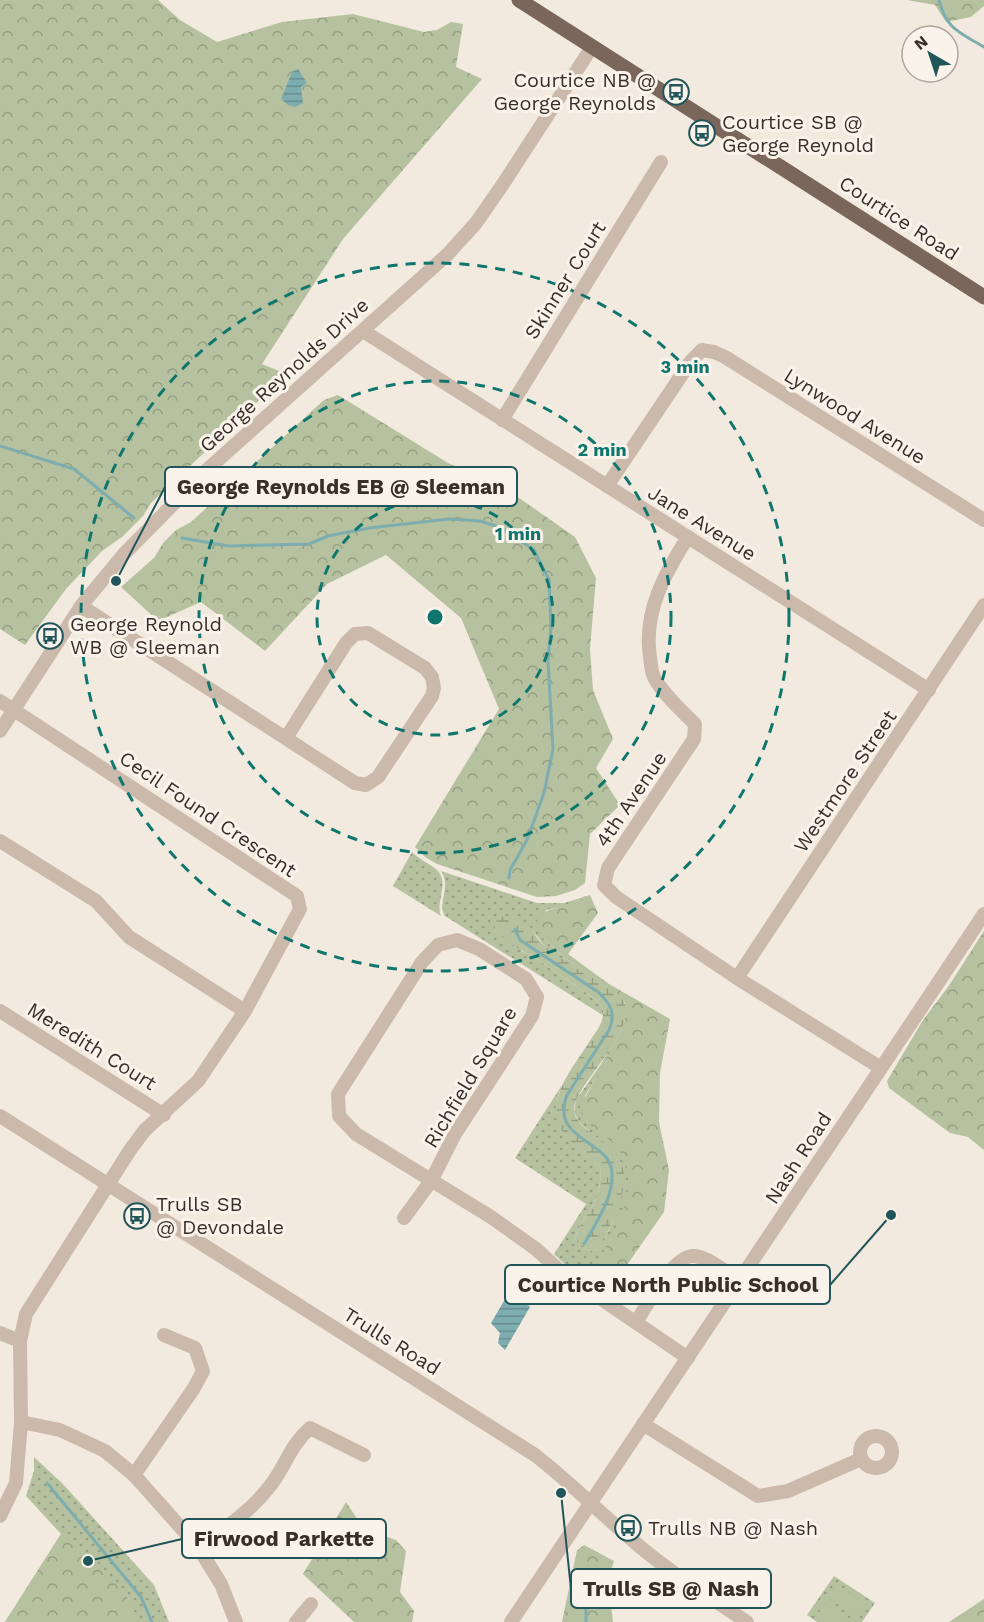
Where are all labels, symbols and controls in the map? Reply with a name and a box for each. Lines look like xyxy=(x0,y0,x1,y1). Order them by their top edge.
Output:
north arrow xyxy=(900,24,960,84)
text: N xyxy=(910,32,931,54)
place label: Courtice NB @ George Reynolds xyxy=(493,68,656,115)
bus stop icon: Courtice NB @ George Reynolds xyxy=(661,77,691,107)
place label: Courtice SB @ George Reynold xyxy=(722,110,874,157)
bus stop icon: Courtice SB @ George Reynold xyxy=(687,118,717,148)
street label: Courtice Road xyxy=(835,170,963,266)
street label: Skinner Court xyxy=(519,216,611,343)
street label: George Reynolds Drive xyxy=(195,293,373,457)
text: 3 min xyxy=(660,356,710,377)
street label: Lynwood Avenue xyxy=(780,363,930,469)
text: 2 min xyxy=(577,439,627,460)
callout: George Reynolds EB @ Sleeman xyxy=(165,467,517,506)
text: George Reynolds EB @ Sleeman xyxy=(177,474,505,499)
street label: Jane Avenue xyxy=(643,480,761,566)
text: 1 min xyxy=(495,523,541,544)
centre of rings xyxy=(425,607,445,627)
place label: George Reynold WB @ Sleeman xyxy=(70,612,222,659)
bus stop icon: George Reynold WB @ Sleeman xyxy=(35,621,65,651)
street label: Westmore Street xyxy=(789,705,902,857)
street label: Cecil Found Crescent xyxy=(115,746,302,883)
street label: 4th Avenue xyxy=(590,747,672,851)
street label: Meredith Court xyxy=(23,997,161,1096)
street label: Richfield Square xyxy=(418,1002,522,1152)
street label: Nash Road xyxy=(759,1108,837,1208)
place label: Trulls SB @ Devondale xyxy=(156,1192,284,1239)
bus stop icon: Trulls SB @ Devondale xyxy=(122,1201,152,1231)
callout: Courtice North Public School xyxy=(505,1265,830,1304)
text: Courtice North Public School xyxy=(518,1272,819,1297)
street label: Trulls Road xyxy=(339,1302,445,1380)
bus stop icon: Trulls NB @ Nash xyxy=(613,1513,643,1543)
place label: Trulls NB @ Nash xyxy=(648,1516,818,1540)
callout: Firwood Parkette xyxy=(182,1519,386,1558)
text: Firwood Parkette xyxy=(194,1526,374,1551)
callout: Trulls SB @ Nash xyxy=(571,1569,771,1608)
text: Trulls SB @ Nash xyxy=(583,1576,759,1601)

